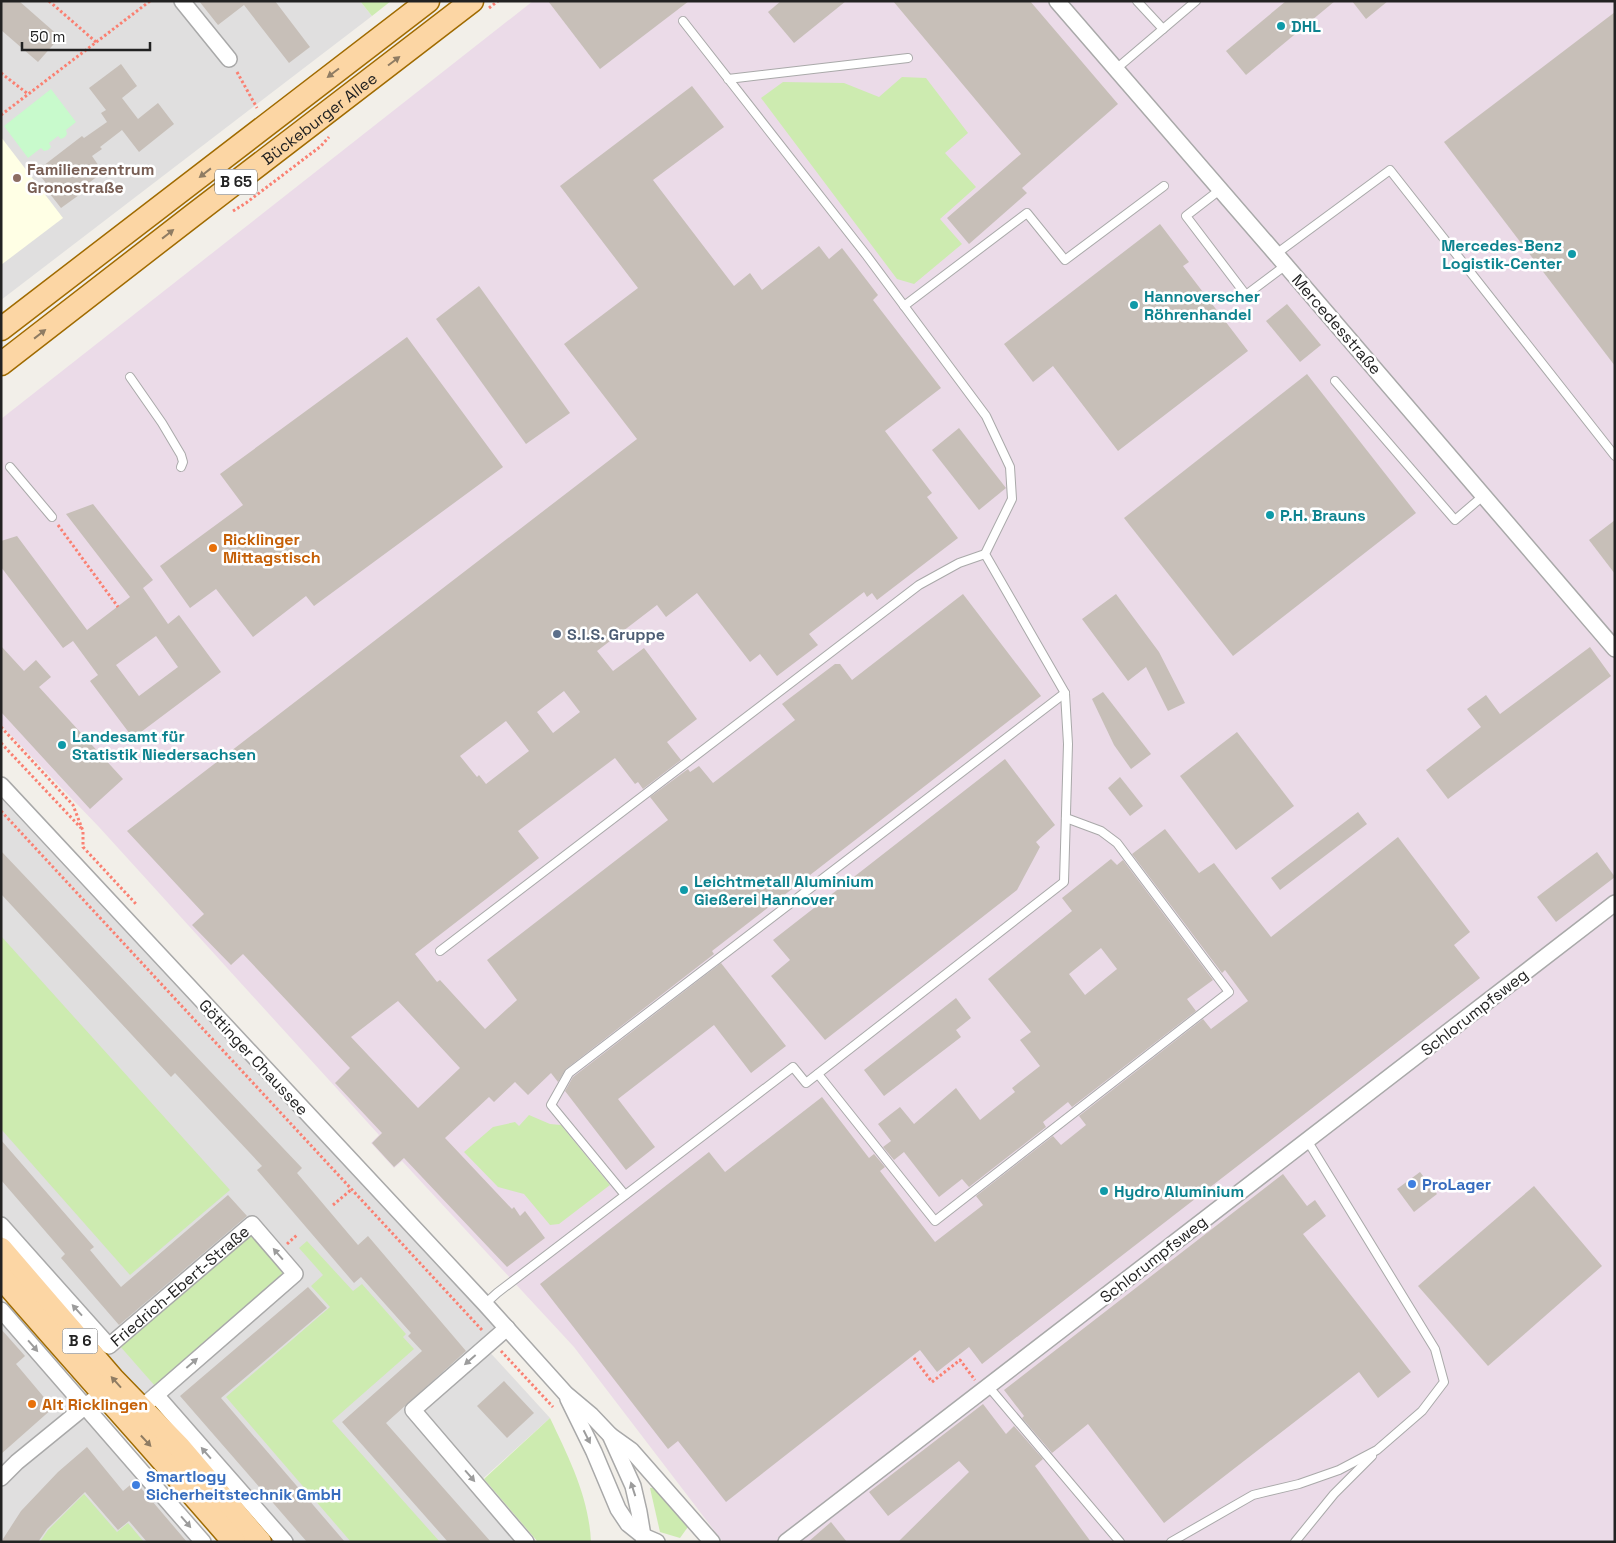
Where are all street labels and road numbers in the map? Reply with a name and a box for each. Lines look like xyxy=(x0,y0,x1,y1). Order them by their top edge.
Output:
street label: Bückeburger Allee xyxy=(258,68,381,170)
road number: B 65 xyxy=(215,170,257,194)
street label: Mercedesstraße xyxy=(1287,270,1386,379)
street label: Schlorumpfsweg xyxy=(1417,964,1532,1061)
street label: Göttinger Chaussee xyxy=(194,995,313,1120)
street label: Schlorumpfsweg xyxy=(1096,1211,1211,1308)
street label: Friedrich-Ebert-Straße xyxy=(106,1221,254,1351)
road number: B 6 xyxy=(62,1328,98,1354)

